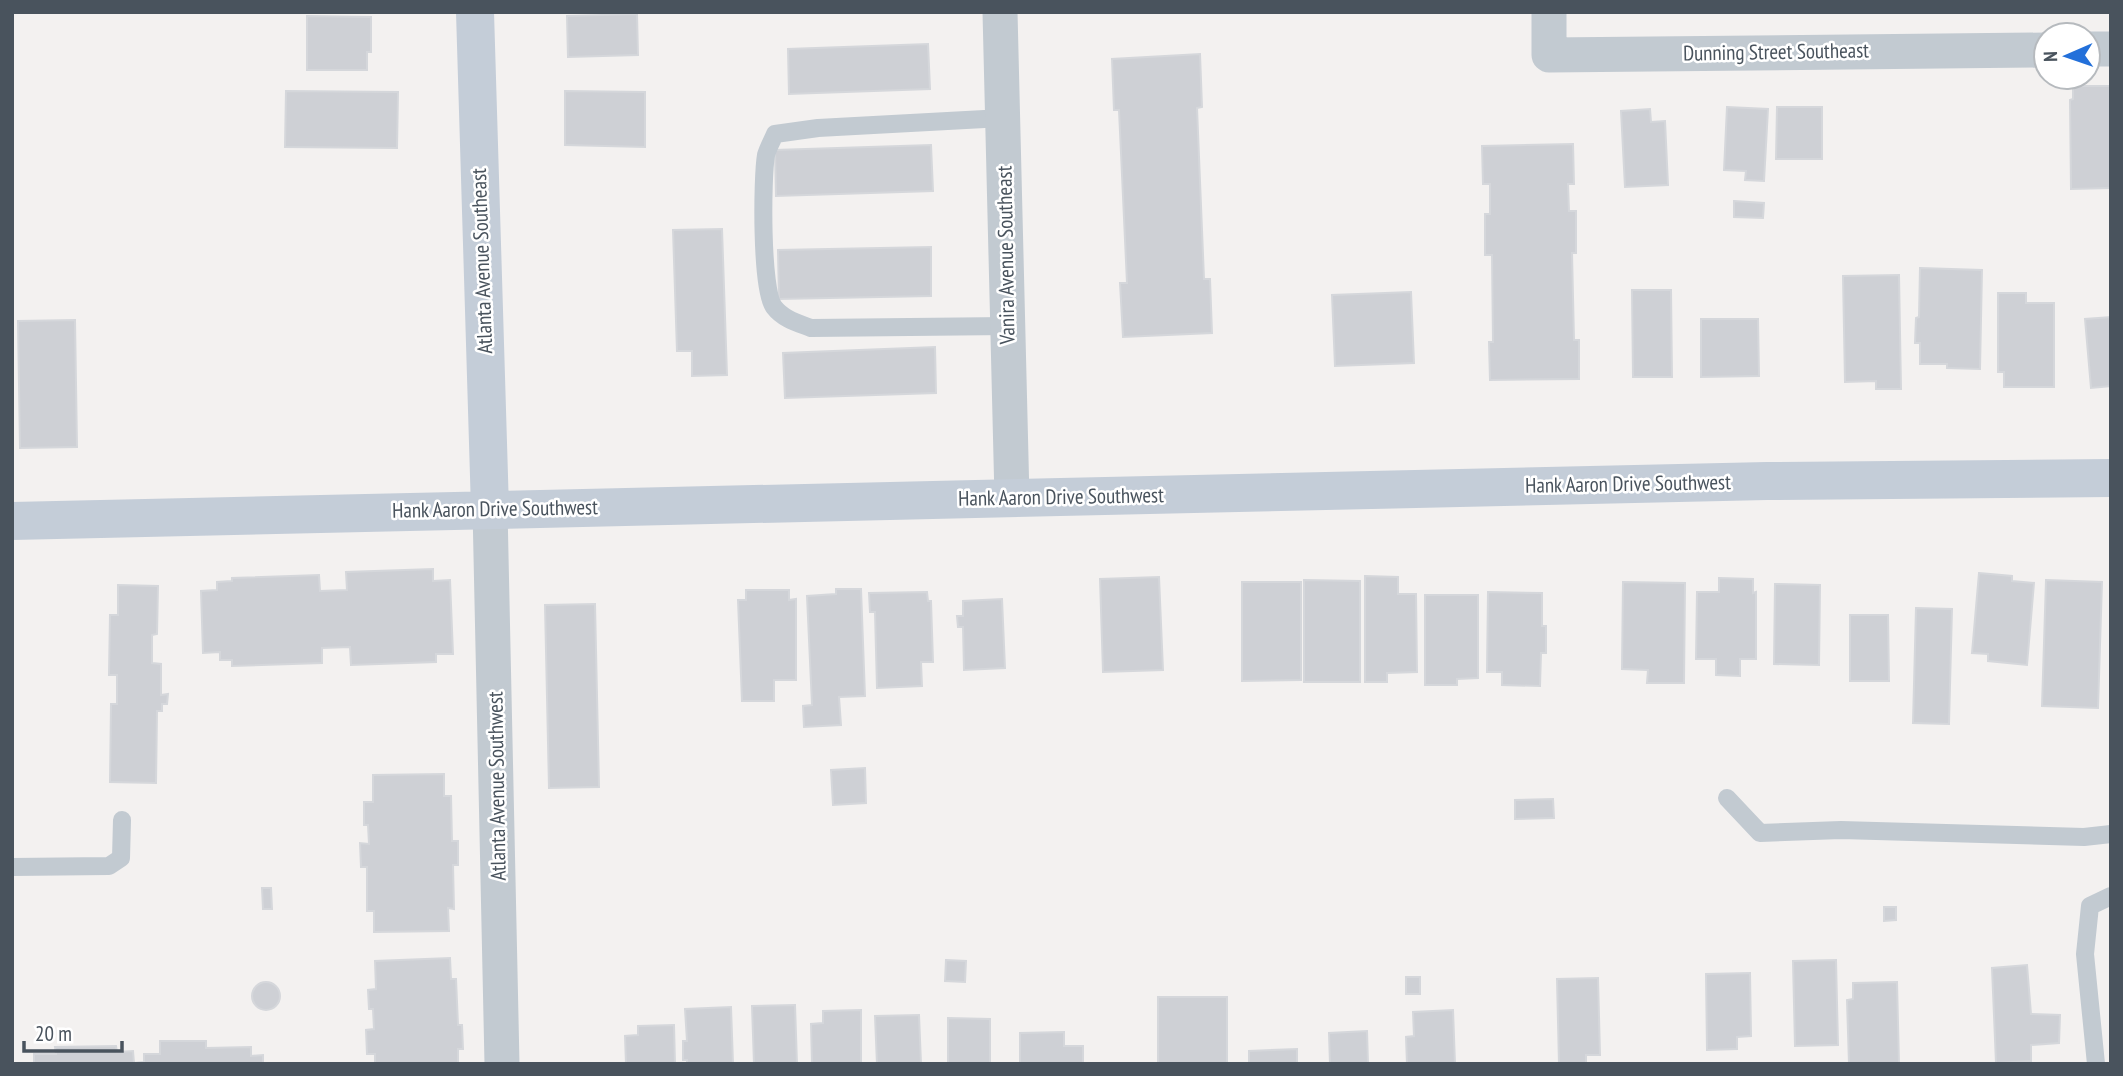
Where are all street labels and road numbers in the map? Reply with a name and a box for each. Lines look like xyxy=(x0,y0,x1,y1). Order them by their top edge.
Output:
street label: Dunning Street Southeast xyxy=(1683,36,1869,67)
street label: Vanira Avenue Southeast xyxy=(990,165,1021,346)
street label: Atlanta Avenue Southeast xyxy=(465,168,498,354)
street label: Hank Aaron Drive Southwest xyxy=(1525,468,1731,499)
street label: Hank Aaron Drive Southwest xyxy=(958,481,1164,512)
street label: Hank Aaron Drive Southwest xyxy=(392,493,598,524)
street label: Atlanta Avenue Southwest xyxy=(481,691,512,881)

